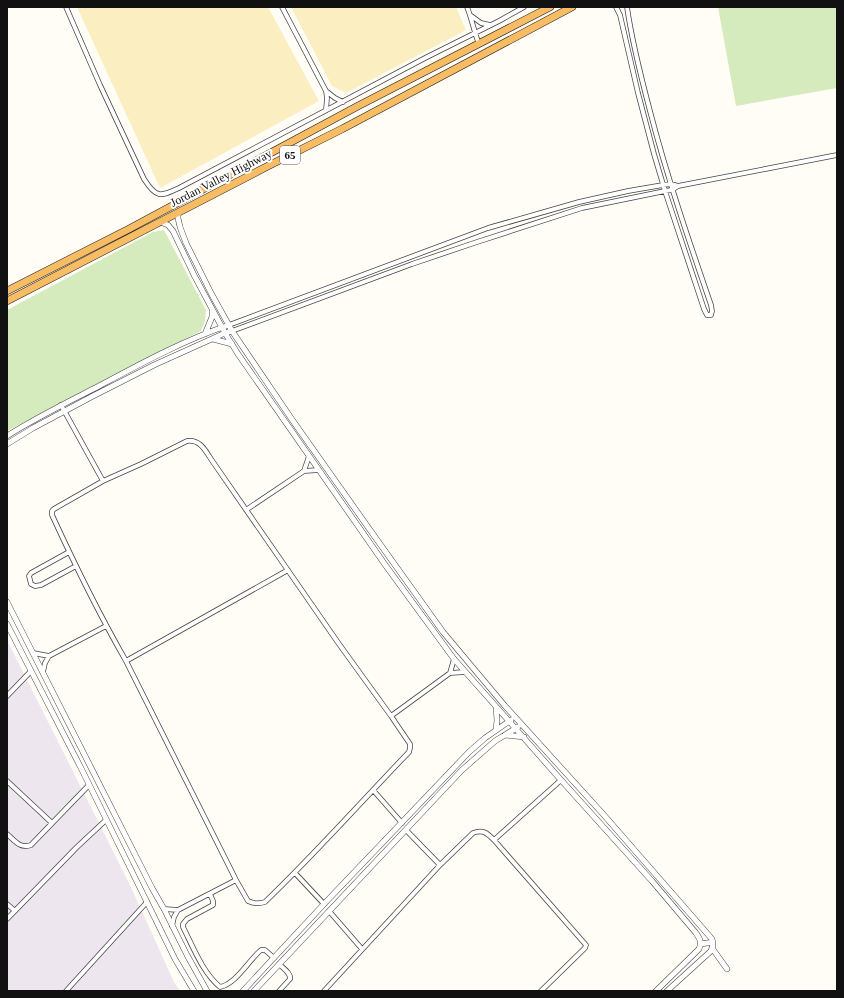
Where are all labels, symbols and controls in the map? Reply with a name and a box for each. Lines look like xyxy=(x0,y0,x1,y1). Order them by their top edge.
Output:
street label: Jordan Valley Highway xyxy=(168,146,274,210)
road number: 65 xyxy=(280,146,300,164)

